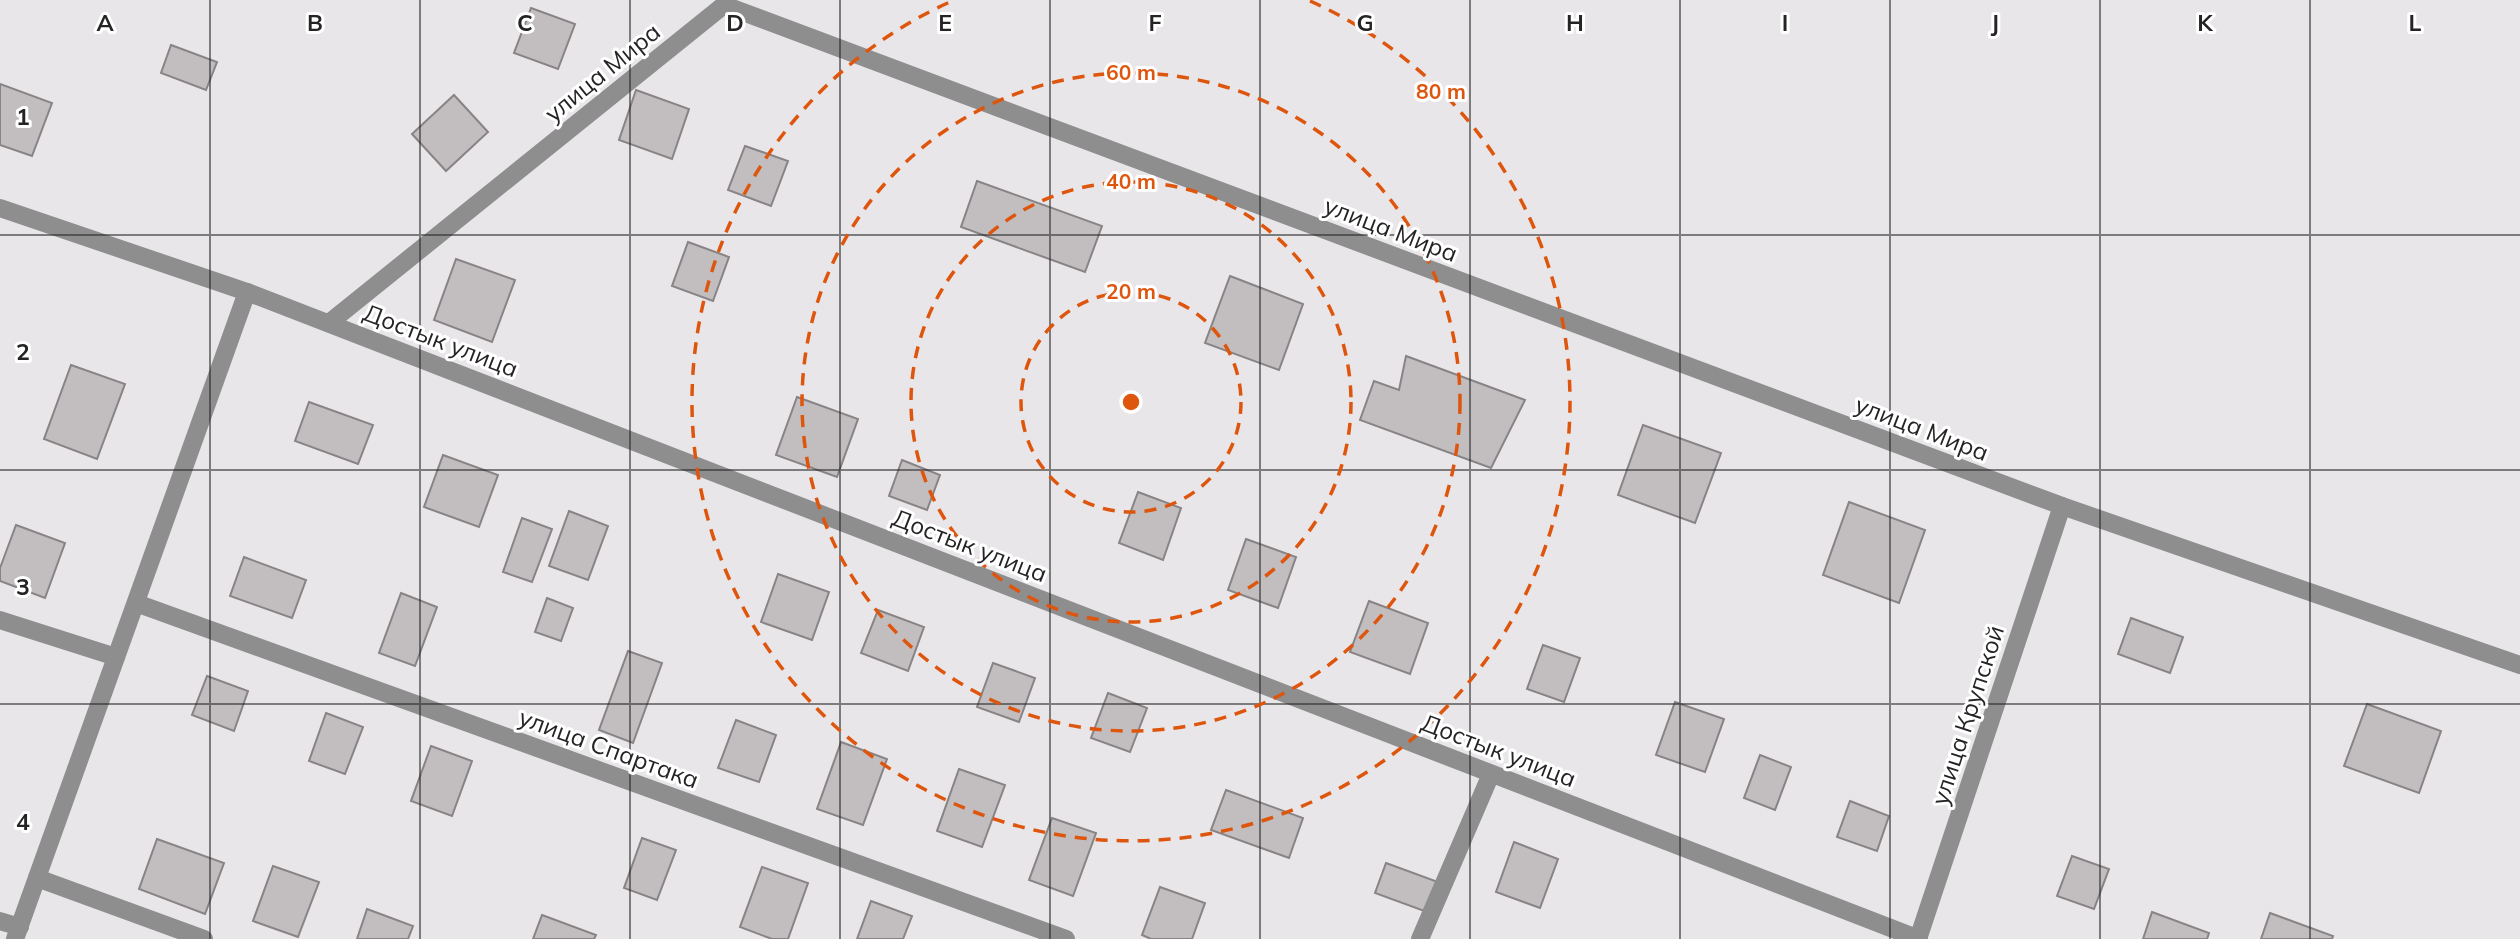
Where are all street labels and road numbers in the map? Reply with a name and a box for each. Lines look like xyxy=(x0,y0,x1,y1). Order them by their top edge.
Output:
street label: улица Мира xyxy=(538,16,666,128)
street label: улица Мира xyxy=(1320,190,1462,268)
street label: Достык улица xyxy=(359,297,523,383)
street label: улица Мира xyxy=(1851,389,1993,467)
street label: Достык улица xyxy=(888,502,1052,588)
street label: улица Крупской xyxy=(1924,621,2010,809)
street label: улица Спартака xyxy=(515,702,703,794)
street label: Достык улица xyxy=(1417,707,1581,793)

